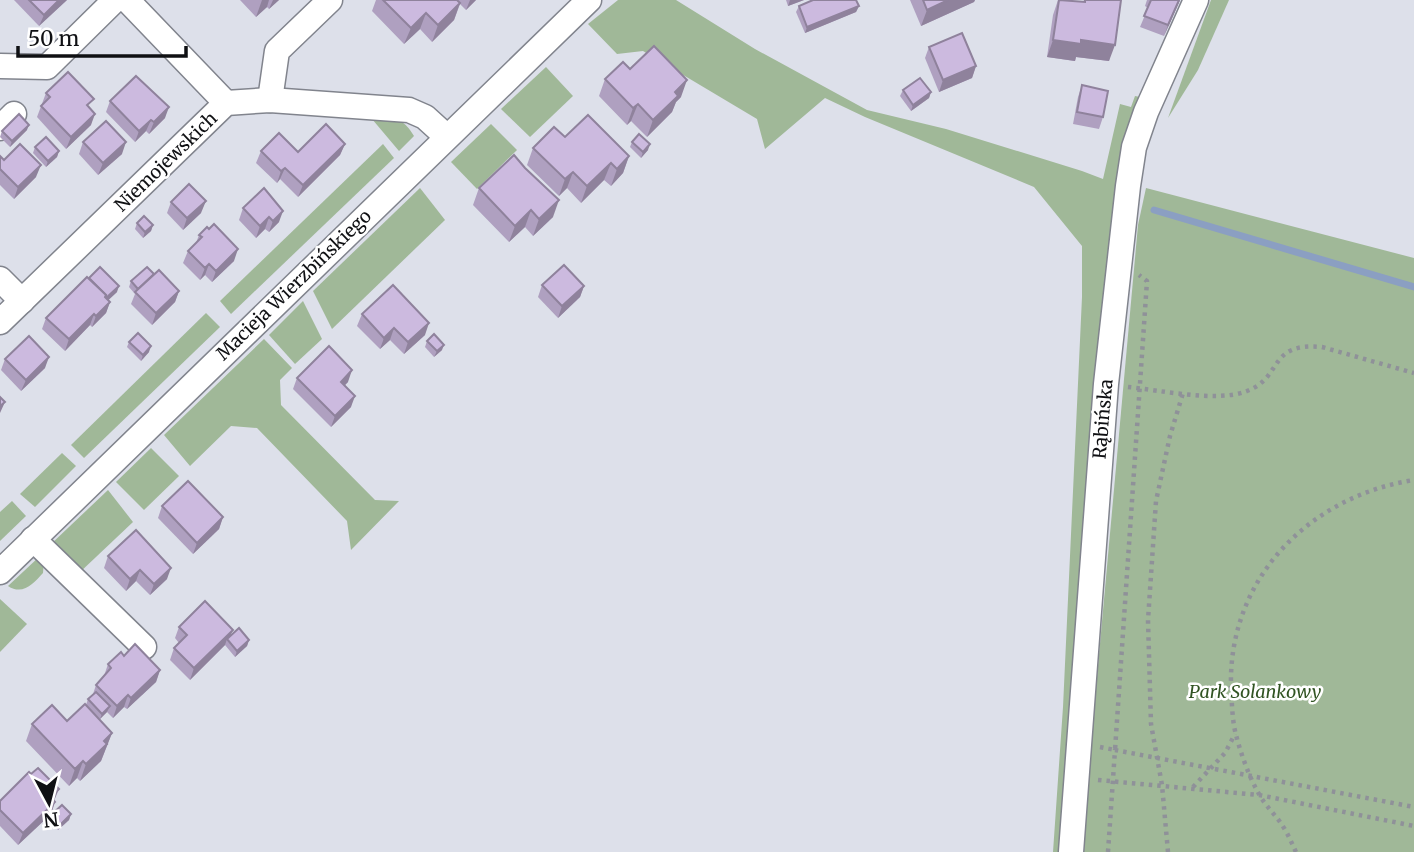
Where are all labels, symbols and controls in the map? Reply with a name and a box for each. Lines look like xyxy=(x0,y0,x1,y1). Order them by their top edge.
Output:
scale bar xyxy=(18,14,186,58)
text: 50 m xyxy=(28,25,79,52)
street label: Niemojewskich xyxy=(109,107,222,216)
street label: Macieja Wierzbińskiego xyxy=(211,205,376,365)
street label: Rąbińska xyxy=(1088,378,1117,460)
park label: Park Solankowy xyxy=(1189,680,1321,703)
north arrow xyxy=(14,768,84,838)
text: N xyxy=(42,807,60,833)

